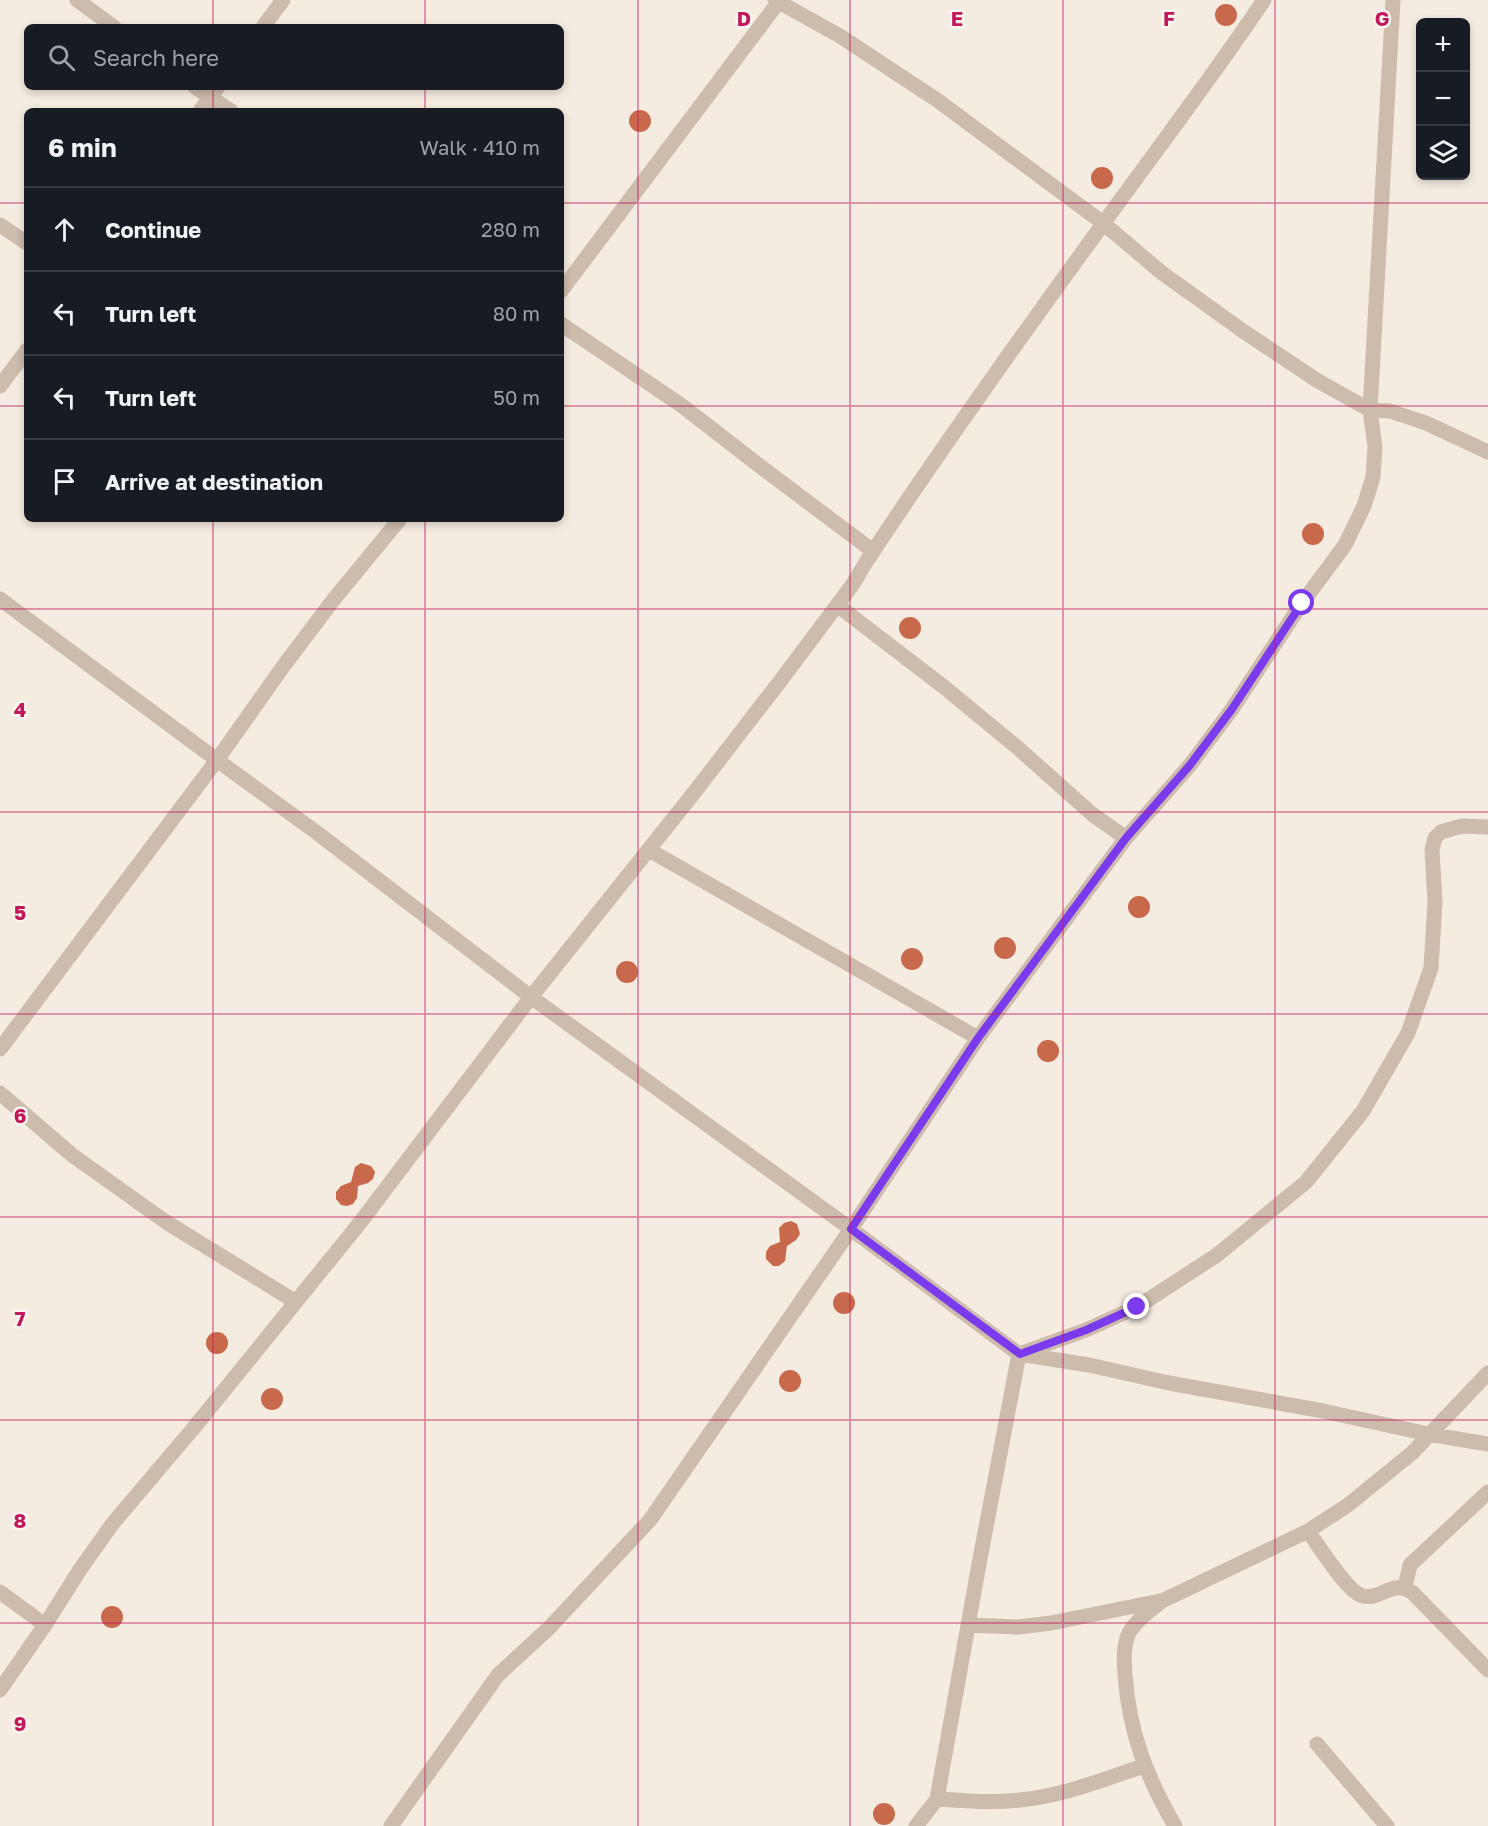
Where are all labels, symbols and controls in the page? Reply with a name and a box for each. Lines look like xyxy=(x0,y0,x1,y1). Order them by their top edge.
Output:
text: D xyxy=(737,6,751,30)
text: E xyxy=(951,6,963,30)
text: F xyxy=(1163,6,1175,30)
text: G xyxy=(1375,6,1389,30)
map controls xyxy=(1416,18,1470,180)
button: + xyxy=(1416,18,1470,72)
search box xyxy=(24,24,564,90)
icon: search xyxy=(45,41,78,74)
text: Search here xyxy=(93,44,219,71)
button: − xyxy=(1416,72,1470,126)
button: layers xyxy=(1416,126,1470,180)
text: 6 min xyxy=(48,132,117,163)
text: Walk · 410 m xyxy=(420,135,540,159)
icon: ahead xyxy=(48,213,81,246)
text: Continue xyxy=(105,216,201,243)
text: 280 m xyxy=(481,217,540,241)
icon: left xyxy=(48,297,81,330)
text: Turn left xyxy=(105,300,196,327)
text: 80 m xyxy=(493,301,540,325)
icon: left xyxy=(48,381,81,414)
text: Turn left xyxy=(105,384,196,411)
text: 50 m xyxy=(493,385,540,409)
icon: arrive xyxy=(48,465,81,498)
text: Arrive at destination xyxy=(105,468,323,495)
route start xyxy=(1288,589,1314,615)
text: 4 xyxy=(14,697,26,721)
text: 5 xyxy=(14,900,26,924)
text: 6 xyxy=(14,1103,26,1127)
route end xyxy=(1123,1293,1149,1319)
text: 7 xyxy=(15,1306,26,1330)
text: 8 xyxy=(14,1508,26,1532)
text: 9 xyxy=(14,1711,26,1735)

